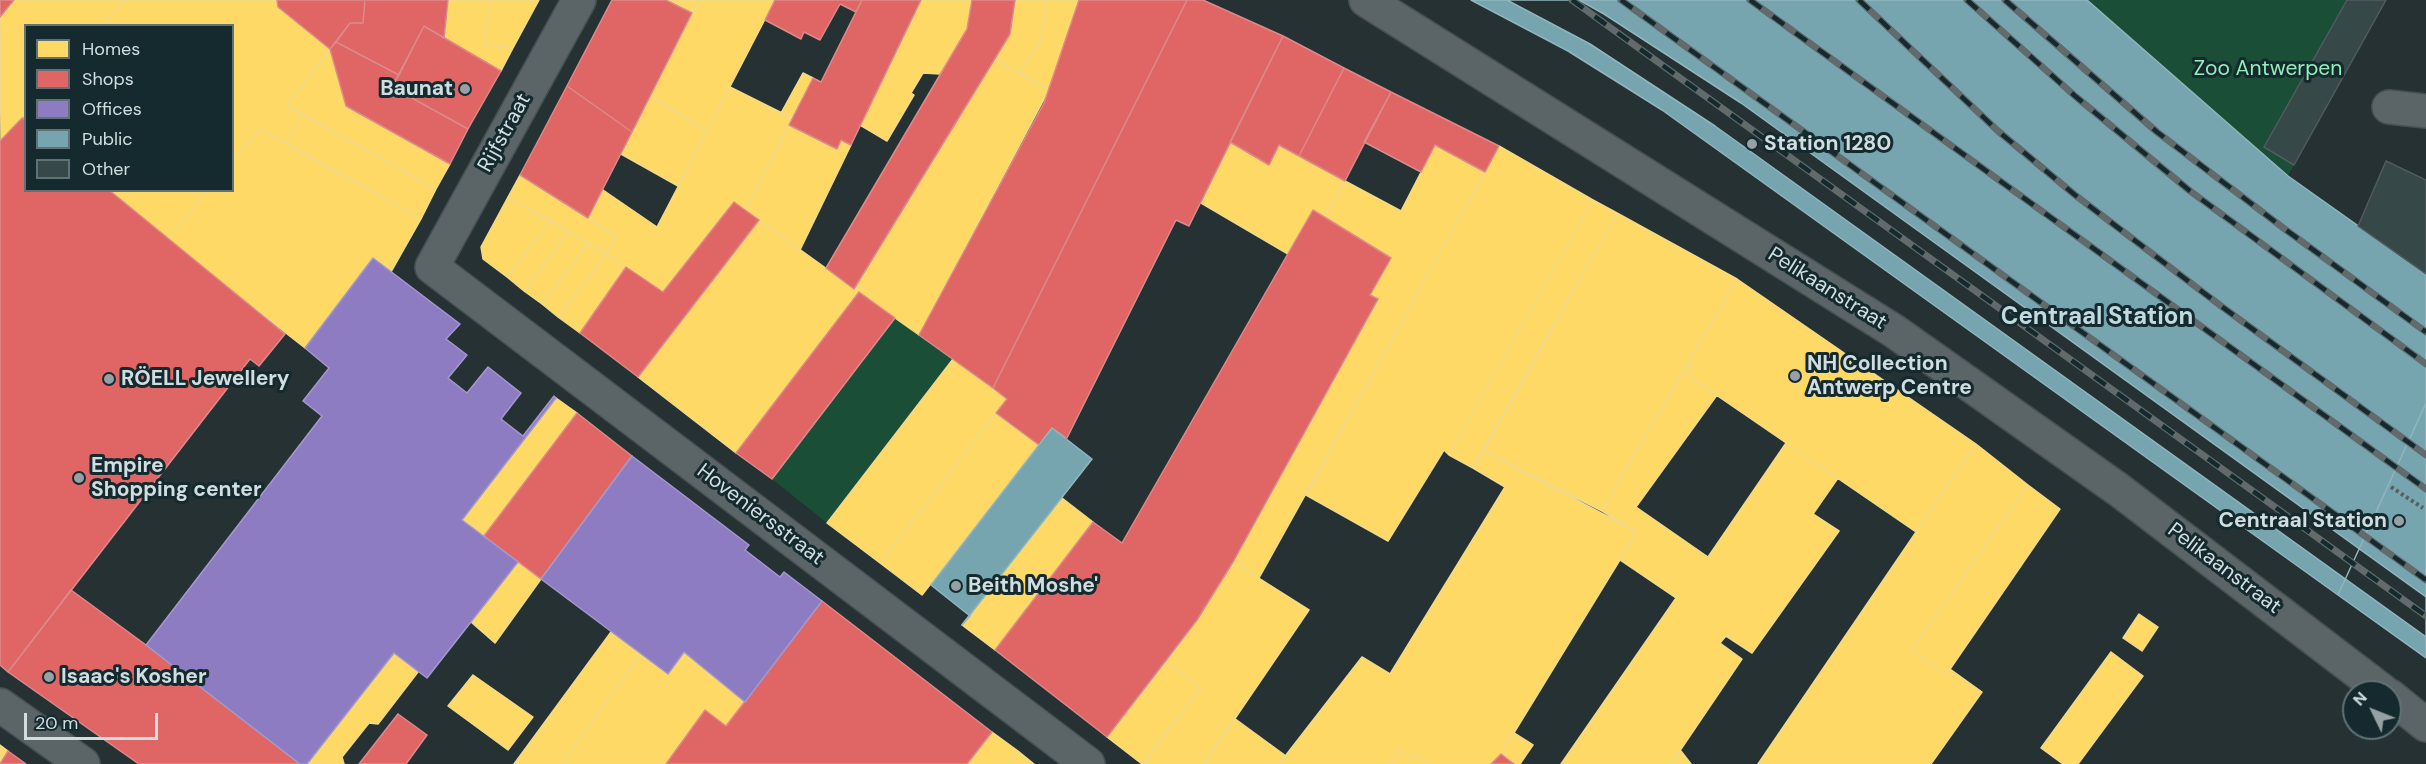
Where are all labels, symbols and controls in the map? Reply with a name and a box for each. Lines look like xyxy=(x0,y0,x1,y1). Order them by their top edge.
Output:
legend xyxy=(24,24,234,192)
text: Homes xyxy=(82,37,140,61)
park label: Zoo Antwerpen xyxy=(2194,56,2342,82)
text: Shops xyxy=(82,67,134,91)
place label: Baunat xyxy=(380,76,453,102)
marker: Baunat xyxy=(458,82,472,96)
street label: Rijfstraat xyxy=(473,89,537,177)
text: Offices xyxy=(82,97,142,121)
text: Public xyxy=(82,127,133,151)
place label: Station 1280 xyxy=(1764,131,1891,157)
marker: Station 1280 xyxy=(1745,137,1759,151)
text: Other xyxy=(82,157,130,181)
street label: Pelikaanstraat xyxy=(1763,242,1891,336)
district label: Centraal Station xyxy=(2001,304,2193,332)
place label: NH Collection Antwerp Centre xyxy=(1807,351,1972,401)
place label: RÖELL Jewellery xyxy=(121,366,290,392)
marker: NH Collection Antwerp Centre xyxy=(1788,369,1802,383)
marker: RÖELL Jewellery xyxy=(102,372,116,386)
place label: Empire Shopping center xyxy=(91,453,262,503)
street label: Hoveniersstraat xyxy=(691,459,829,571)
marker: Empire Shopping center xyxy=(72,471,86,485)
place label: Centraal Station xyxy=(2218,508,2387,534)
marker: Centraal Station xyxy=(2392,514,2406,528)
street label: Pelikaanstraat xyxy=(2162,518,2286,620)
place label: Beith Moshe' xyxy=(968,573,1098,599)
marker: Beith Moshe' xyxy=(949,579,963,593)
place label: Isaac's Kosher xyxy=(61,664,206,690)
marker: Isaac's Kosher xyxy=(42,670,56,684)
north arrow xyxy=(2342,680,2402,740)
text: N xyxy=(2348,687,2372,710)
scale bar xyxy=(27,701,160,739)
text: 20 m xyxy=(35,711,78,735)

